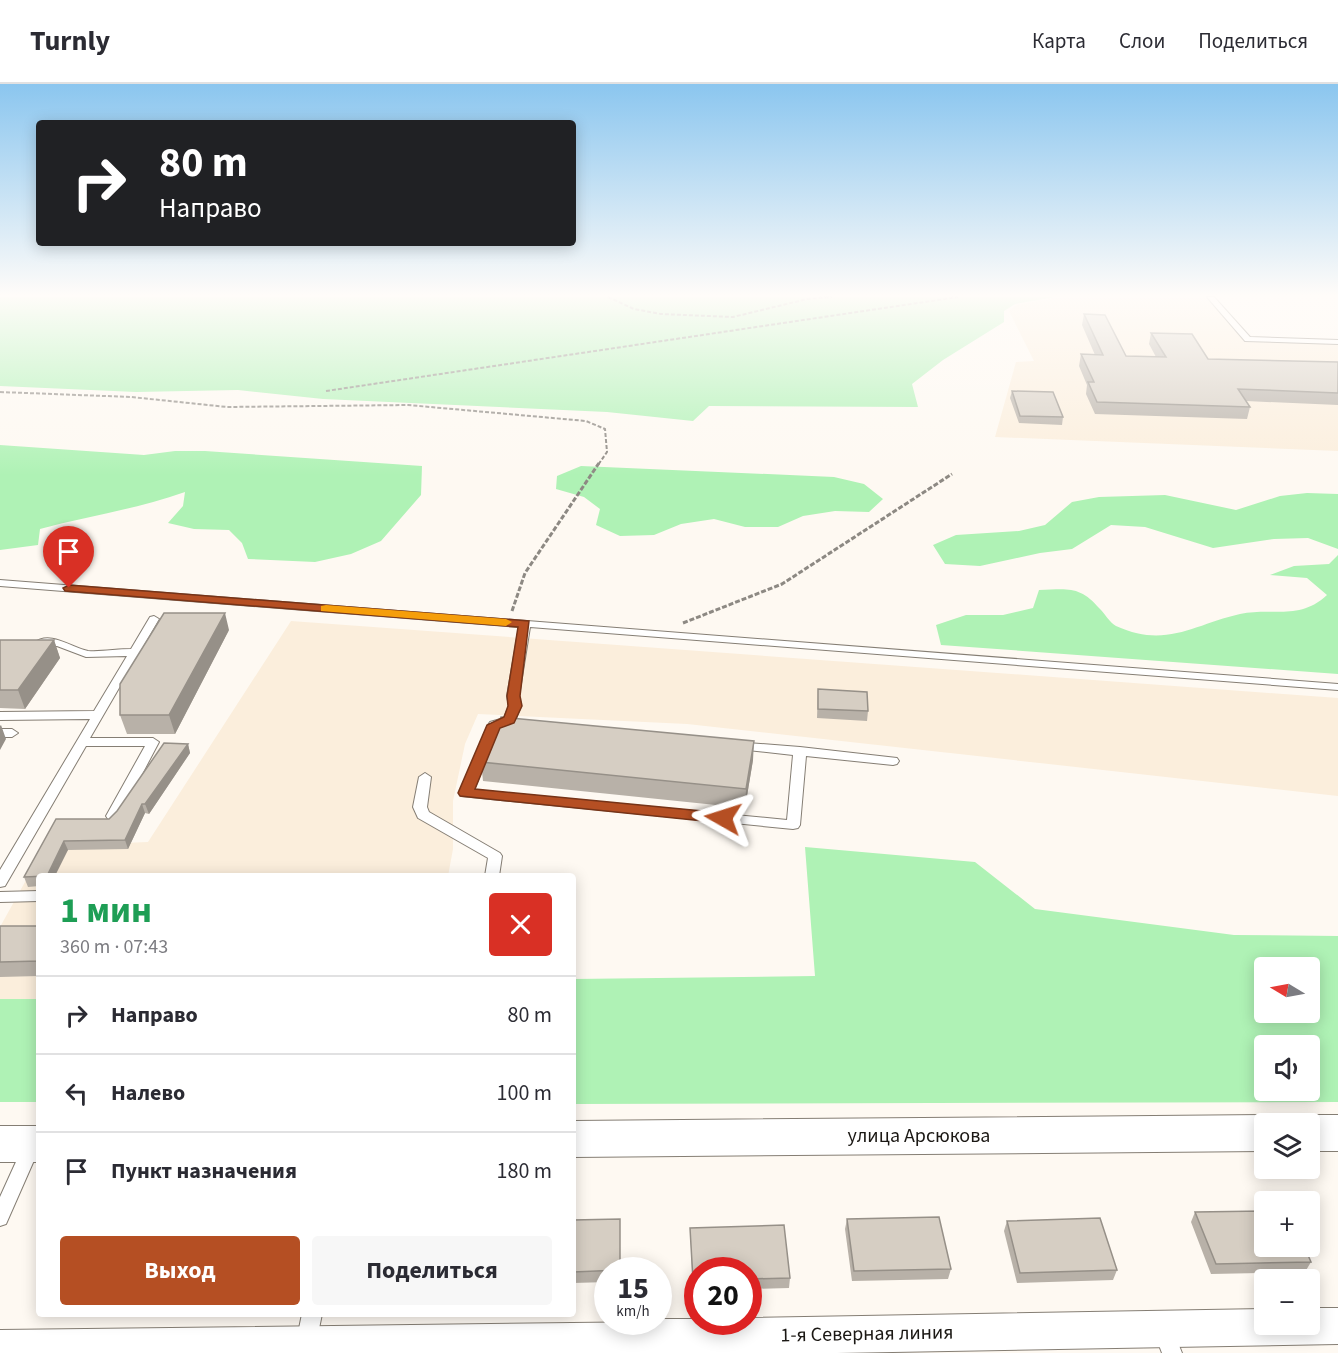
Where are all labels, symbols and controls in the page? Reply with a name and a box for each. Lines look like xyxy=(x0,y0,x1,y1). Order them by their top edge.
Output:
text: Turnly xyxy=(30,21,110,61)
text: Карта xyxy=(1032,26,1086,56)
text: Слои xyxy=(1119,26,1165,56)
text: Поделиться xyxy=(1198,26,1308,56)
text: 80 m xyxy=(159,133,248,193)
icon: right xyxy=(60,144,138,222)
text: Направо xyxy=(159,189,262,228)
pin xyxy=(43,526,94,588)
icon: arrive xyxy=(52,535,85,568)
position arrow xyxy=(691,786,755,850)
text: 1 мин xyxy=(60,885,152,936)
button: close xyxy=(489,893,552,956)
text: 360 m · 07:43 xyxy=(60,933,168,961)
north arrow xyxy=(1254,957,1320,1023)
map controls xyxy=(1254,957,1320,1335)
icon: right xyxy=(60,999,93,1032)
text: Направо xyxy=(111,999,198,1031)
text: 80 m xyxy=(507,999,552,1031)
button: sound xyxy=(1254,1035,1320,1101)
icon: left xyxy=(60,1077,93,1110)
text: Налево xyxy=(111,1077,185,1109)
text: 100 m xyxy=(497,1077,552,1109)
button: layers xyxy=(1254,1113,1320,1179)
street label: улица Арсюкова xyxy=(848,1122,990,1150)
icon: arrive xyxy=(60,1155,93,1188)
text: Пункт назначения xyxy=(111,1155,297,1187)
text: 180 m xyxy=(497,1155,552,1187)
button: + xyxy=(1254,1191,1320,1257)
button: Выход xyxy=(60,1236,300,1305)
button: Поделиться xyxy=(312,1236,552,1305)
speed limit sign: 20 xyxy=(684,1257,762,1335)
text: 15 xyxy=(617,1267,649,1310)
button: − xyxy=(1254,1269,1320,1335)
text: km/h xyxy=(616,1301,650,1322)
street label: 1-я Северная линия xyxy=(780,1318,954,1350)

